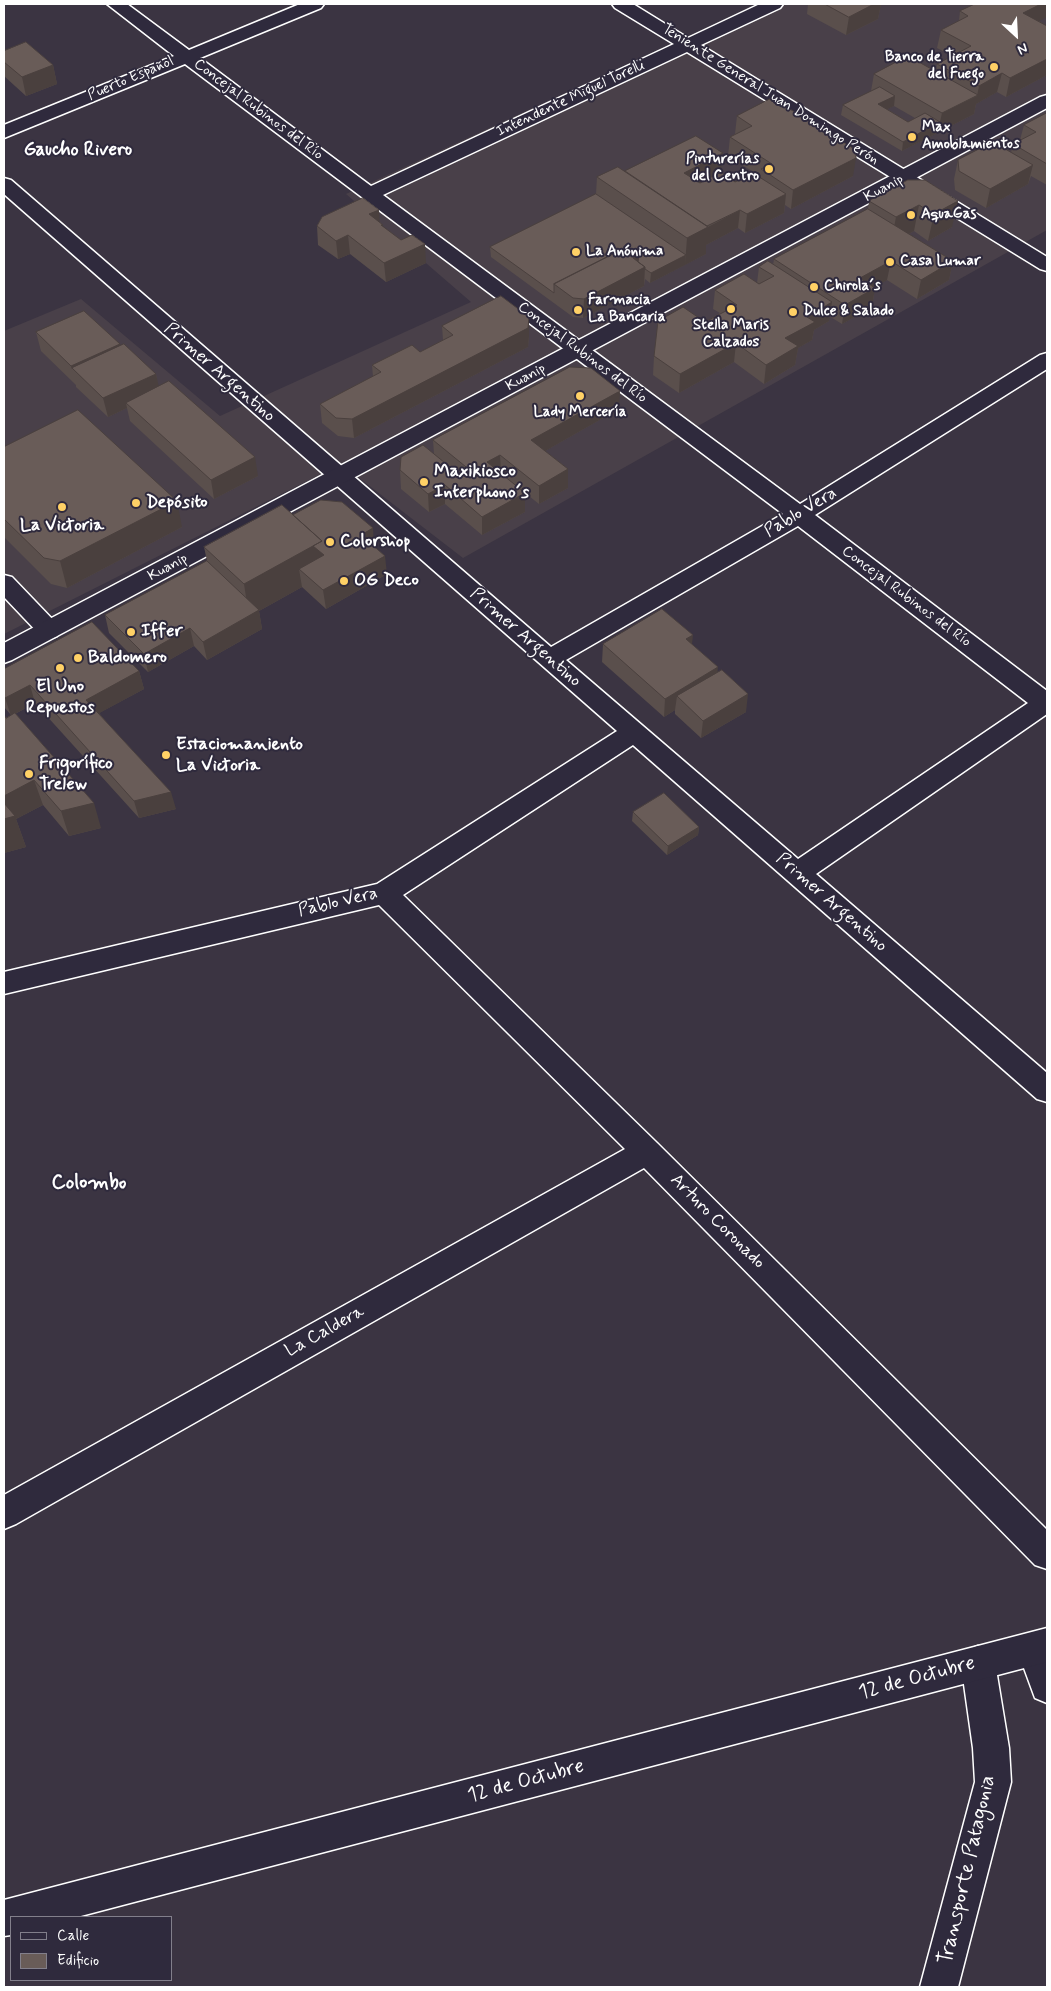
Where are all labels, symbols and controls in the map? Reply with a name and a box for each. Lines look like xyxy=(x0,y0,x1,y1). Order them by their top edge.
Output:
north arrow xyxy=(991,10,1041,60)
street label: Teniente General Juan Domingo Perón xyxy=(658,20,882,170)
text: N xyxy=(1014,38,1030,59)
place label: Banco de Tierra del Fuego xyxy=(885,49,984,84)
street label: Puerto Español xyxy=(85,53,177,105)
street label: Concejal Rubinos del Río xyxy=(190,56,326,164)
street label: Intendente Miguel Torelli xyxy=(494,57,648,141)
marker: Banco de Tierra del Fuego xyxy=(988,61,1000,73)
place label: Max Amoblamientos xyxy=(922,119,1019,154)
marker: Max Amoblamientos xyxy=(906,131,918,143)
district label: Gaucho Rivero xyxy=(24,140,132,162)
place label: Pinturerías del Centro xyxy=(686,151,759,186)
marker: Pinturerías del Centro xyxy=(763,163,775,175)
street label: Kuanip xyxy=(861,171,907,207)
place label: AquaGas xyxy=(921,206,976,224)
marker: AquaGas xyxy=(905,209,917,221)
place label: La Anónima xyxy=(586,243,663,261)
marker: La Anónima xyxy=(570,246,582,258)
place label: Casa Lumar xyxy=(900,253,981,271)
marker: Casa Lumar xyxy=(884,256,896,268)
place label: Chirola´s xyxy=(824,278,880,296)
marker: Chirola´s xyxy=(808,281,820,293)
place label: Farmacia La Bancaria xyxy=(588,292,666,327)
street label: Concejal Rubinos del Río xyxy=(514,299,650,407)
marker: Stella Maris Calzados xyxy=(725,303,737,315)
place label: Dulce & Salado xyxy=(803,303,894,321)
marker: Farmacia La Bancaria xyxy=(572,304,584,316)
marker: Dulce & Salado xyxy=(787,306,799,318)
place label: Stella Maris Calzados xyxy=(693,317,769,352)
street label: Primer Argentino xyxy=(159,319,279,427)
street label: Kuanip xyxy=(503,360,549,396)
marker: Lady Mercería xyxy=(574,390,586,402)
place label: Lady Mercería xyxy=(533,404,627,422)
place label: Maxikiosco Interphono´s xyxy=(434,461,529,504)
marker: Maxikiosco Interphono´s xyxy=(418,476,430,488)
street label: Pablo Vera xyxy=(761,483,841,543)
place label: Depósito xyxy=(146,492,208,514)
marker: Depósito xyxy=(130,497,142,509)
marker: La Victoria xyxy=(56,501,68,513)
place label: La Victoria xyxy=(20,515,104,537)
place label: Colorshop xyxy=(340,531,411,553)
marker: Colorshop xyxy=(324,536,336,548)
street label: Concejal Rubinos del Río xyxy=(838,543,974,651)
street label: Kuanip xyxy=(145,550,191,586)
place label: OG Deco xyxy=(354,570,419,592)
marker: OG Deco xyxy=(338,575,350,587)
street label: Primer Argentino xyxy=(465,584,585,692)
place label: Iffer xyxy=(141,621,183,643)
marker: Iffer xyxy=(125,626,137,638)
place label: Baldomero xyxy=(88,647,167,669)
marker: Baldomero xyxy=(72,652,84,664)
marker: El Uno Repuestos xyxy=(54,662,66,674)
place label: El Uno Repuestos xyxy=(26,676,94,719)
place label: Estaciomaniento La Victoria xyxy=(176,734,303,776)
marker: Estaciomaniento La Victoria xyxy=(160,749,172,761)
place label: Frigorífico Trelew xyxy=(39,753,113,796)
marker: Frigorífico Trelew xyxy=(23,768,35,780)
street label: Primer Argentino xyxy=(771,849,891,957)
street label: Pablo Vera xyxy=(296,883,380,923)
street label: Arturo Coronado xyxy=(665,1170,769,1274)
district label: Colombo xyxy=(51,1172,127,1196)
street label: La Caldera xyxy=(282,1301,368,1363)
street label: 12 de Octubre xyxy=(856,1651,978,1707)
street label: 12 de Octubre xyxy=(465,1754,587,1810)
street label: Transporte Patagonia xyxy=(934,1773,1002,1967)
legend xyxy=(10,1916,172,1981)
text: Calle xyxy=(57,1926,89,1946)
text: Edificio xyxy=(57,1951,99,1971)

